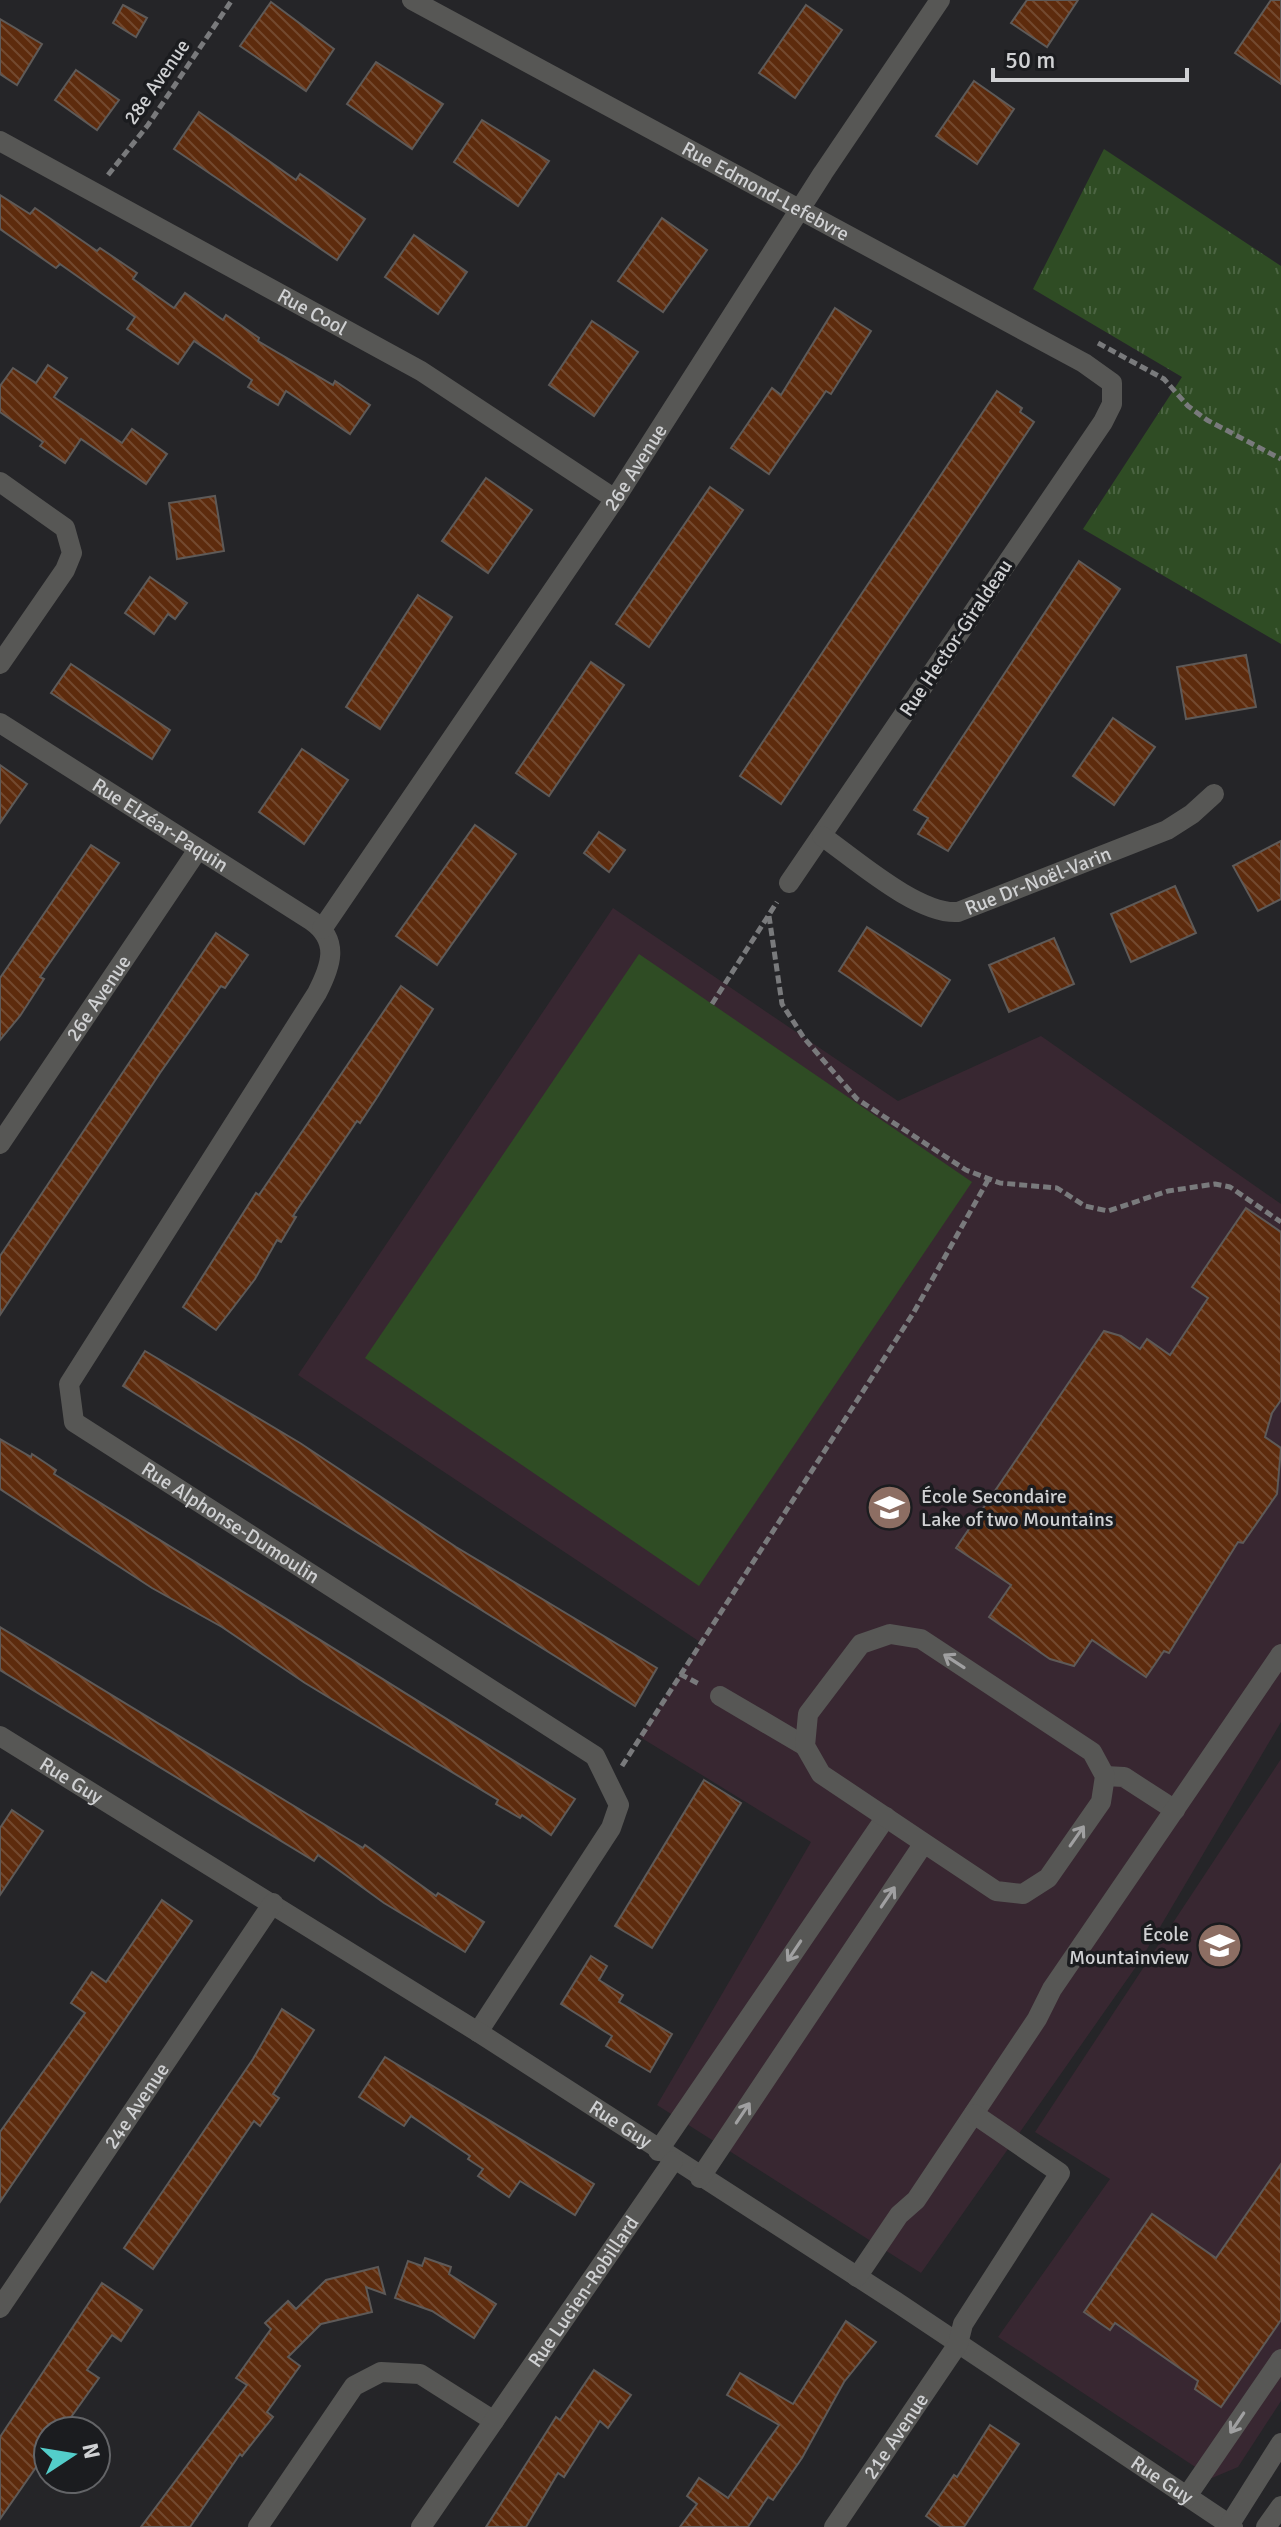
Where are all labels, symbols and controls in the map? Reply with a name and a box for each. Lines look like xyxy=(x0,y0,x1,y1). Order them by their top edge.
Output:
scale bar xyxy=(993,32,1187,82)
street label: 28e Avenue xyxy=(118,34,196,130)
text: 50 m xyxy=(1005,45,1055,75)
street label: Rue Edmond-Lefebvre xyxy=(678,136,854,246)
street label: Rue Cool xyxy=(273,283,352,341)
street label: 26e Avenue xyxy=(598,419,672,516)
street label: Rue Hector-Giraldeau xyxy=(894,555,1018,721)
street label: Rue Elzéar-Paquin xyxy=(88,772,233,877)
street label: Rue Dr-Noël-Varin xyxy=(961,841,1115,921)
street label: 26e Avenue xyxy=(60,950,136,1046)
street label: Rue Alphonse-Dumoulin xyxy=(137,1456,325,1589)
school or university icon: École Secondaire Lake of two Mountains xyxy=(866,1484,914,1532)
place label: École Secondaire Lake of two Mountains xyxy=(921,1484,1114,1532)
one-way arrow xyxy=(944,1653,966,1670)
street label: Rue Guy xyxy=(35,1751,108,1810)
one-way arrow xyxy=(1069,1826,1085,1848)
one-way arrow xyxy=(880,1886,896,1909)
place label: École Mountainview xyxy=(1069,1922,1190,1970)
school or university icon: École Mountainview xyxy=(1196,1922,1244,1970)
one-way arrow xyxy=(786,1940,802,1962)
street label: 24e Avenue xyxy=(98,2058,174,2154)
street label: Rue Guy xyxy=(584,2095,657,2154)
one-way arrow xyxy=(735,2102,751,2124)
street label: Rue Lucien-Robillard xyxy=(522,2211,644,2372)
street label: 21e Avenue xyxy=(858,2388,934,2484)
one-way arrow xyxy=(1229,2411,1245,2433)
north arrow xyxy=(32,2415,112,2495)
text: N xyxy=(76,2441,106,2461)
street label: Rue Guy xyxy=(1126,2450,1199,2510)

